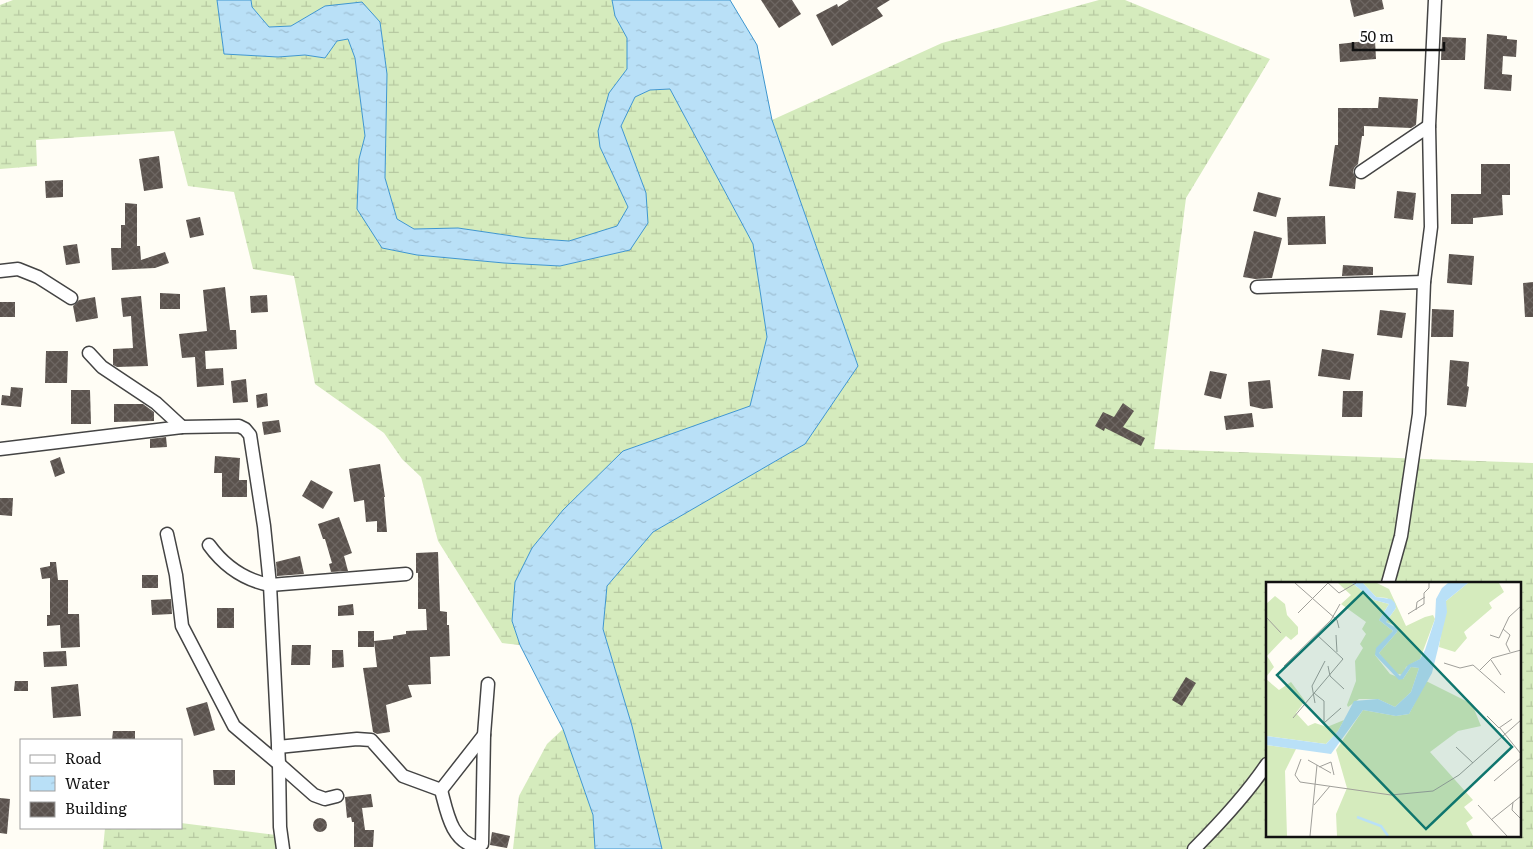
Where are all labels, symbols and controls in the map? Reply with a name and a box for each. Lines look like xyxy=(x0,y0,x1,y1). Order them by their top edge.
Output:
scale bar xyxy=(1353,20,1444,52)
text: 50 m xyxy=(1360,24,1394,47)
inset map xyxy=(1266,582,1520,836)
legend xyxy=(20,739,182,829)
text: Road xyxy=(65,746,101,769)
text: Water xyxy=(65,771,110,794)
text: Building xyxy=(65,796,127,819)

